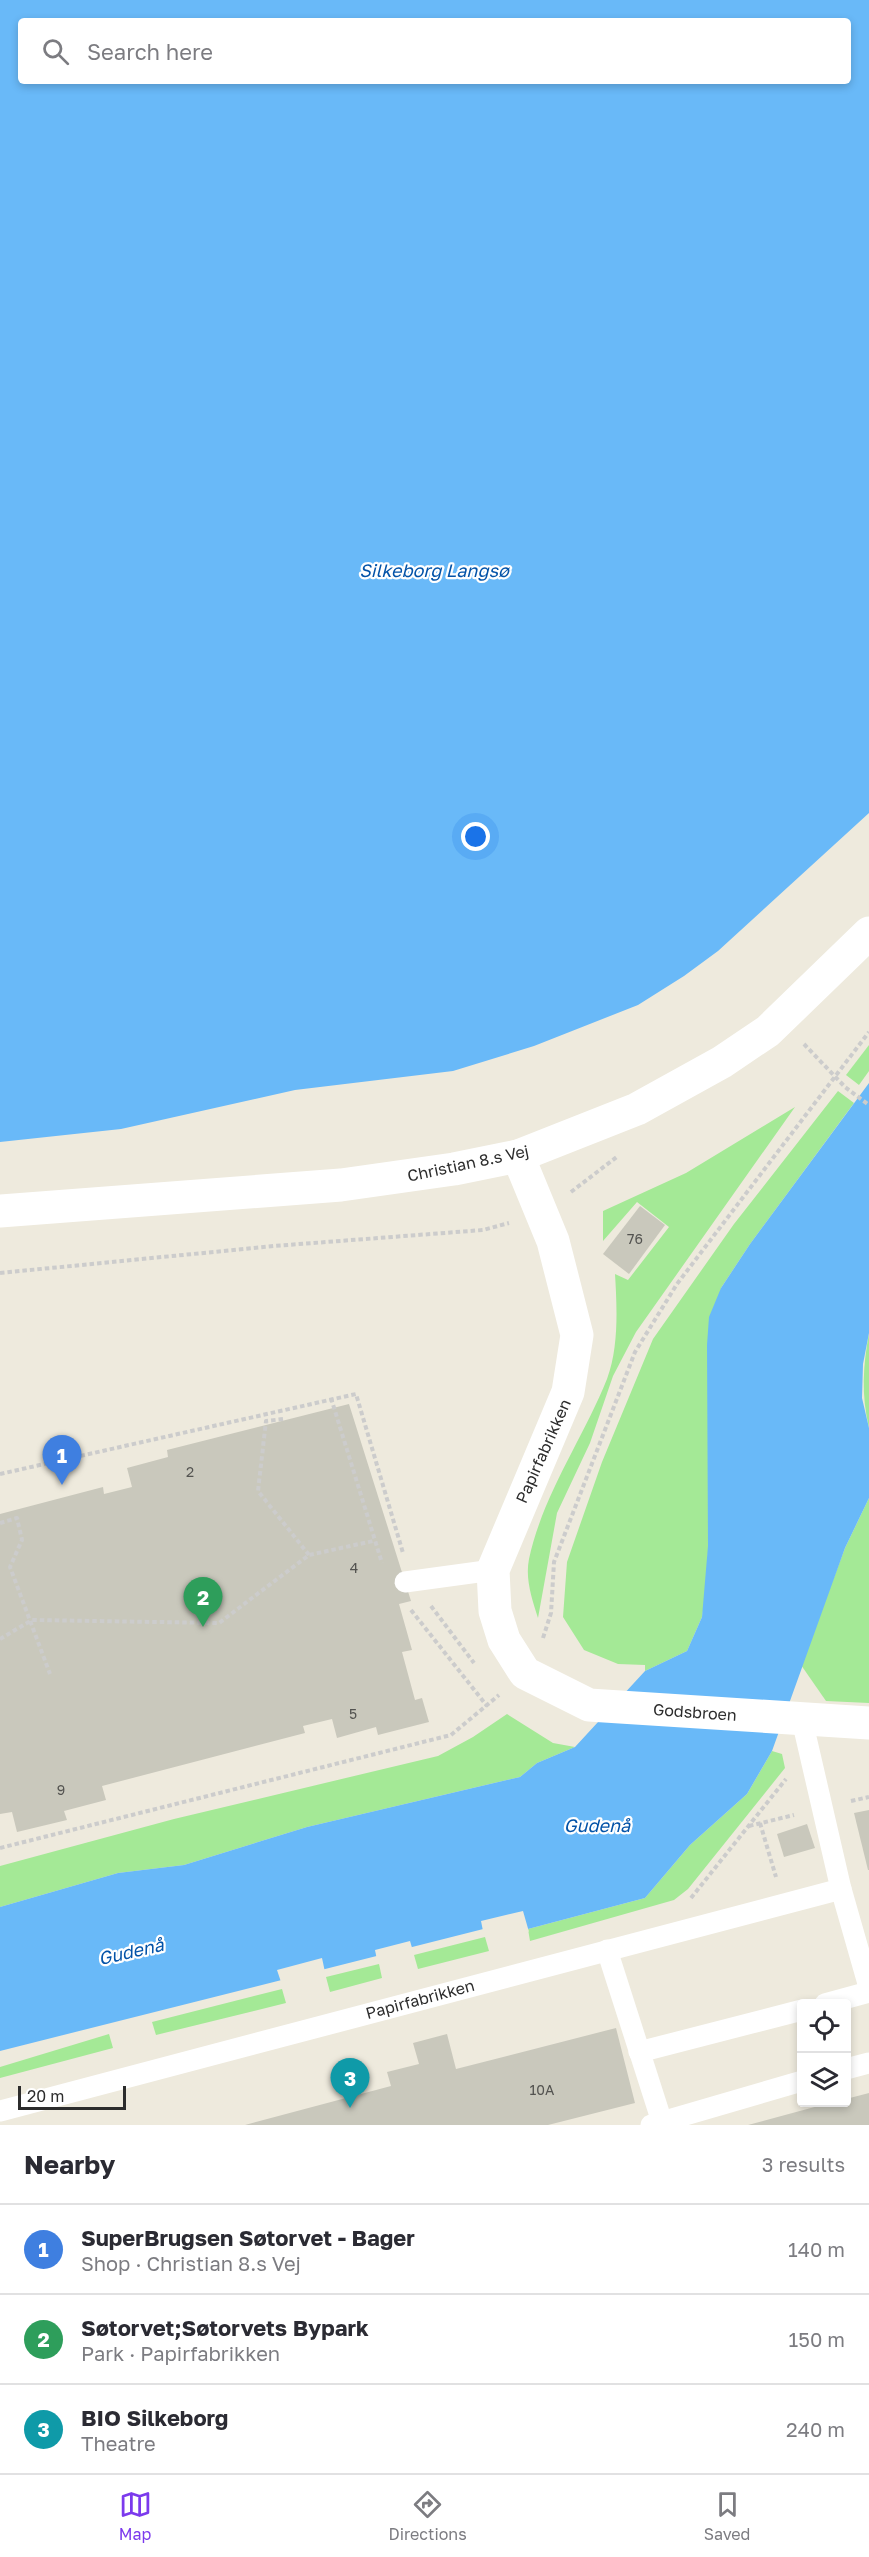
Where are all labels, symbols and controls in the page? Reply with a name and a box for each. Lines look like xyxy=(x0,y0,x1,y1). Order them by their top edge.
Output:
search box xyxy=(18,18,851,84)
icon: search xyxy=(39,35,72,68)
text: Search here xyxy=(87,38,213,65)
water label: Silkeborg Langsø xyxy=(359,559,510,581)
your location xyxy=(461,822,490,851)
street label: Christian 8.s Vej xyxy=(405,1140,531,1186)
house number: 76 xyxy=(627,1230,643,1247)
street label: Papirfabrikken xyxy=(511,1396,575,1506)
pin: 1 xyxy=(42,1436,82,1485)
house number: 2 xyxy=(186,1463,194,1480)
house number: 4 xyxy=(350,1559,358,1576)
pin: 2 xyxy=(184,1578,222,1627)
street label: Godsbroen xyxy=(652,1699,738,1725)
house number: 5 xyxy=(349,1705,357,1722)
house number: 9 xyxy=(57,1781,65,1798)
water label: Gudenå xyxy=(564,1814,631,1836)
water label: Gudenå xyxy=(96,1933,166,1969)
street label: Papirfabrikken xyxy=(363,1975,477,2023)
map controls xyxy=(797,1999,851,2107)
button: locate xyxy=(797,1999,851,2053)
button: layers xyxy=(797,2053,851,2107)
pin: 3 xyxy=(330,2058,370,2108)
house number: 10A xyxy=(530,2081,555,2098)
scale bar xyxy=(18,2083,126,2110)
text: 20 m xyxy=(27,2086,64,2106)
text: Nearby xyxy=(24,2149,115,2180)
text: 3 results xyxy=(762,2152,845,2176)
text: SuperBrugsen Søtorvet - Bager xyxy=(81,2224,415,2251)
text: 1 xyxy=(38,2237,49,2261)
text: 140 m xyxy=(788,2237,845,2261)
text: Shop · Christian 8.s Vej xyxy=(81,2251,301,2275)
text: Søtorvet;Søtorvets Bypark xyxy=(81,2314,369,2341)
text: 2 xyxy=(37,2327,50,2351)
text: 150 m xyxy=(789,2327,845,2351)
text: Park · Papirfabrikken xyxy=(81,2341,280,2365)
text: BIO Silkeborg xyxy=(81,2404,228,2431)
text: 3 xyxy=(37,2417,50,2441)
text: 240 m xyxy=(786,2417,845,2441)
text: Theatre xyxy=(81,2431,156,2455)
tab: Map xyxy=(119,2488,152,2544)
tab: Directions xyxy=(389,2488,467,2544)
tab: Saved xyxy=(704,2488,750,2544)

